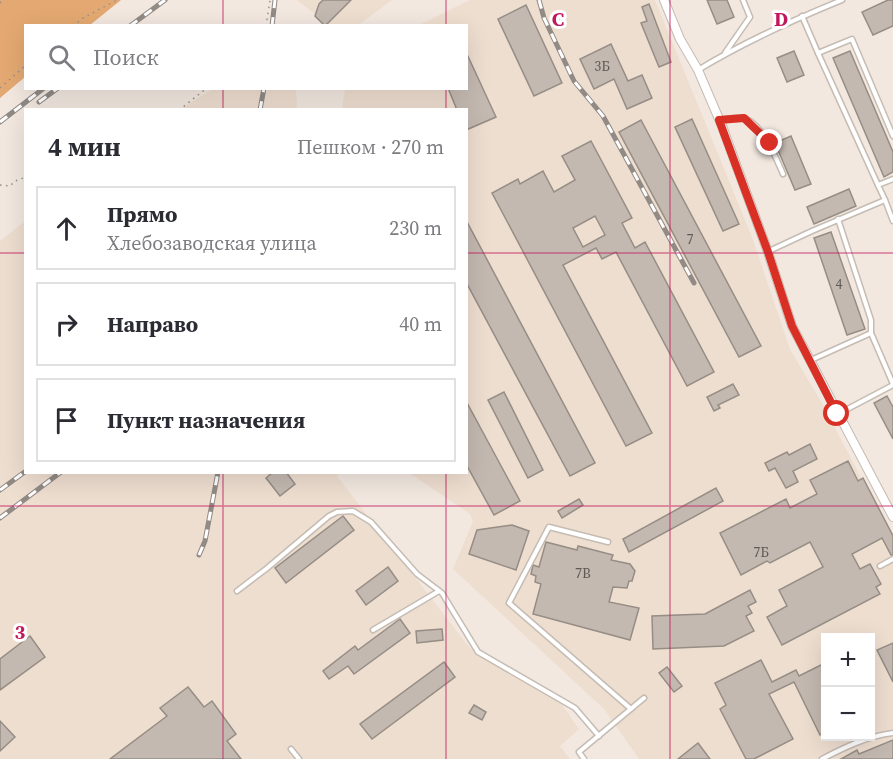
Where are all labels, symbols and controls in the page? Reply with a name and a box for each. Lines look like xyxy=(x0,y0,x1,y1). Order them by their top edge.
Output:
text: C xyxy=(552,5,564,33)
text: D xyxy=(774,5,788,33)
search box xyxy=(24,24,468,90)
icon: search xyxy=(45,41,78,74)
text: Поиск xyxy=(93,42,159,72)
house number: 3Б xyxy=(594,56,610,76)
text: 4 мин xyxy=(48,129,121,165)
route end xyxy=(756,129,782,155)
text: Пешком · 270 m xyxy=(297,133,444,161)
text: Прямо xyxy=(107,199,177,229)
icon: ahead xyxy=(50,212,83,245)
text: 230 m xyxy=(389,214,442,242)
text: Хлебозаводская улица xyxy=(107,229,317,257)
house number: 7 xyxy=(687,229,694,249)
house number: 4 xyxy=(836,274,843,294)
icon: right xyxy=(50,308,83,341)
text: Направо xyxy=(107,309,198,339)
text: 40 m xyxy=(399,310,442,338)
route start xyxy=(823,400,849,426)
icon: arrive xyxy=(50,404,83,437)
text: Пункт назначения xyxy=(107,405,305,435)
house number: 7Б xyxy=(753,542,769,562)
house number: 7В xyxy=(575,563,591,583)
text: 3 xyxy=(15,618,26,646)
map controls xyxy=(821,633,875,741)
button: + xyxy=(821,633,875,687)
button: − xyxy=(821,687,875,741)

